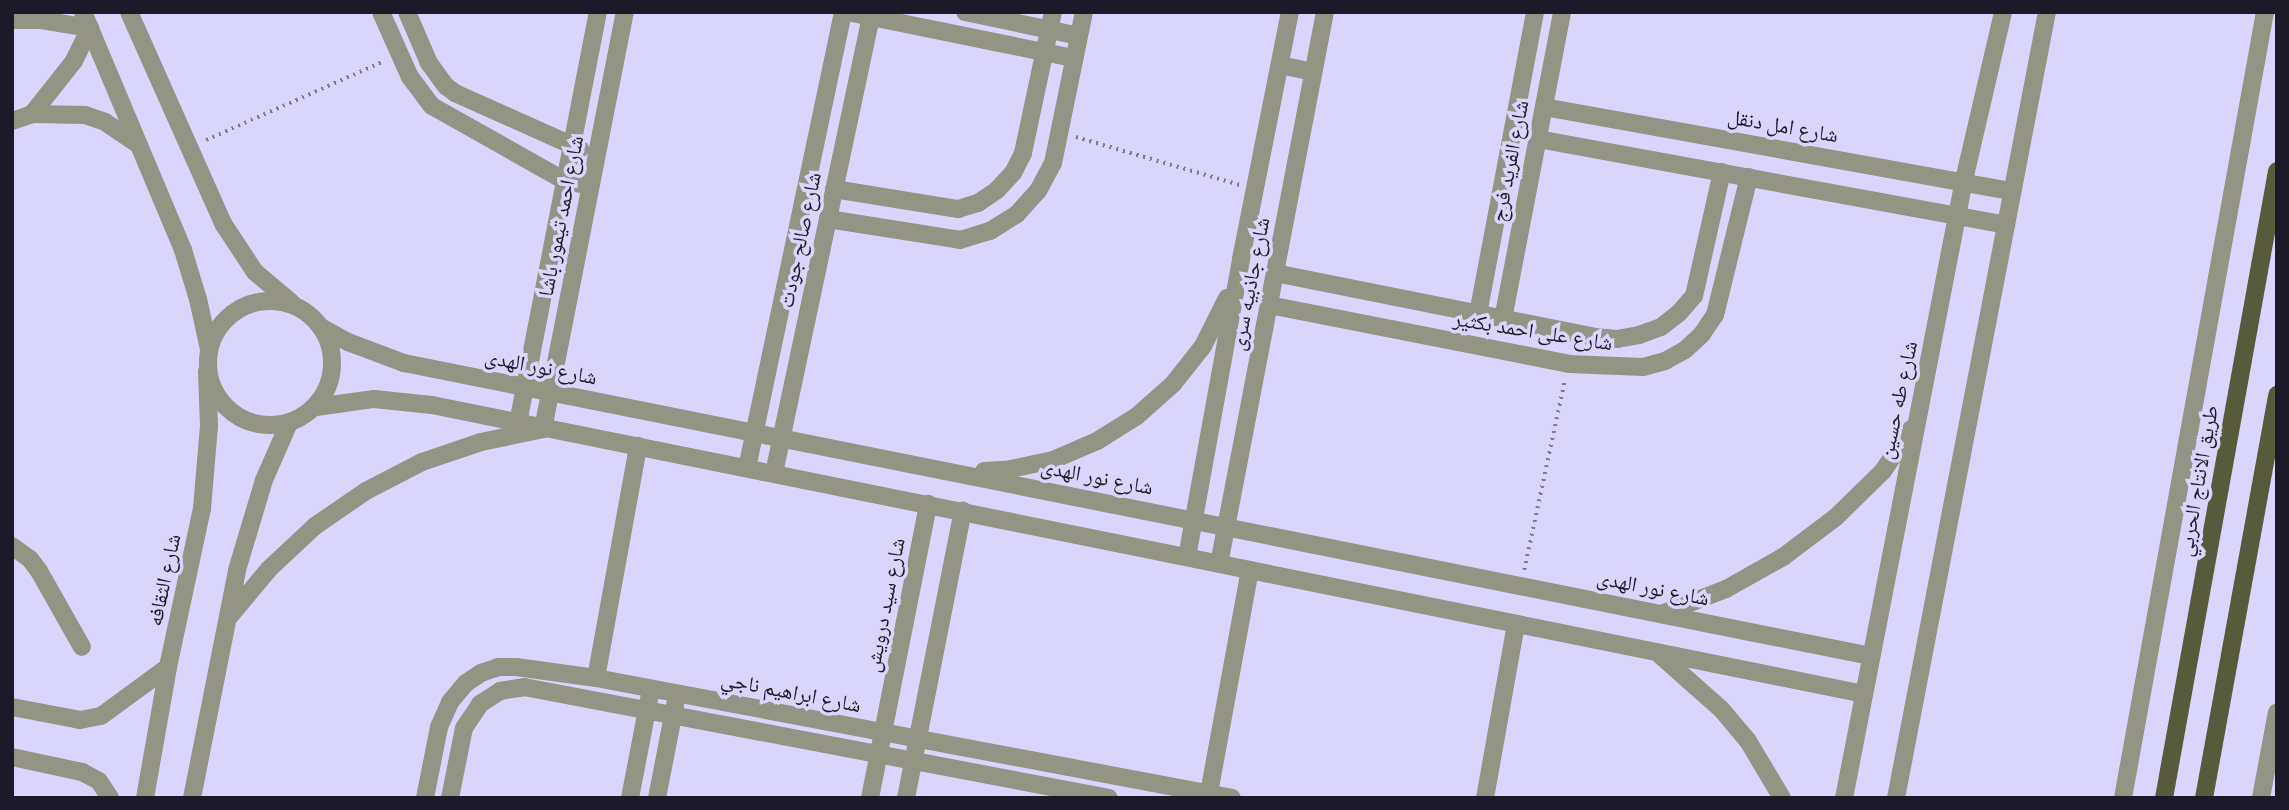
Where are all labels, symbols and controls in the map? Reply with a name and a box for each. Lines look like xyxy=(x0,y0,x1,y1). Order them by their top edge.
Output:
street label: شارع الفريد فرج xyxy=(1486,98,1534,224)
street label: شارع امل دنقل xyxy=(1726,104,1840,148)
street label: شارع احمد تيمور باشا xyxy=(533,134,589,298)
street label: شارع صالح جودت xyxy=(773,170,827,310)
street label: شارع جاذبيه سرى xyxy=(1225,215,1275,353)
street label: شارع على احمد بكثير xyxy=(1452,306,1614,356)
street label: شارع طه حسين xyxy=(1873,339,1923,461)
street label: شارع نور الهدى xyxy=(483,344,599,390)
street label: طريق الانتاج الحربي xyxy=(2172,404,2224,558)
street label: شارع نور الهدى xyxy=(1039,454,1155,500)
street label: شارع الثقافه xyxy=(142,532,186,628)
street label: شارع سيد درويش xyxy=(860,536,910,674)
street label: شارع نور الهدى xyxy=(1595,565,1711,611)
street label: شارع ابراهيم ناجي xyxy=(719,666,863,718)

